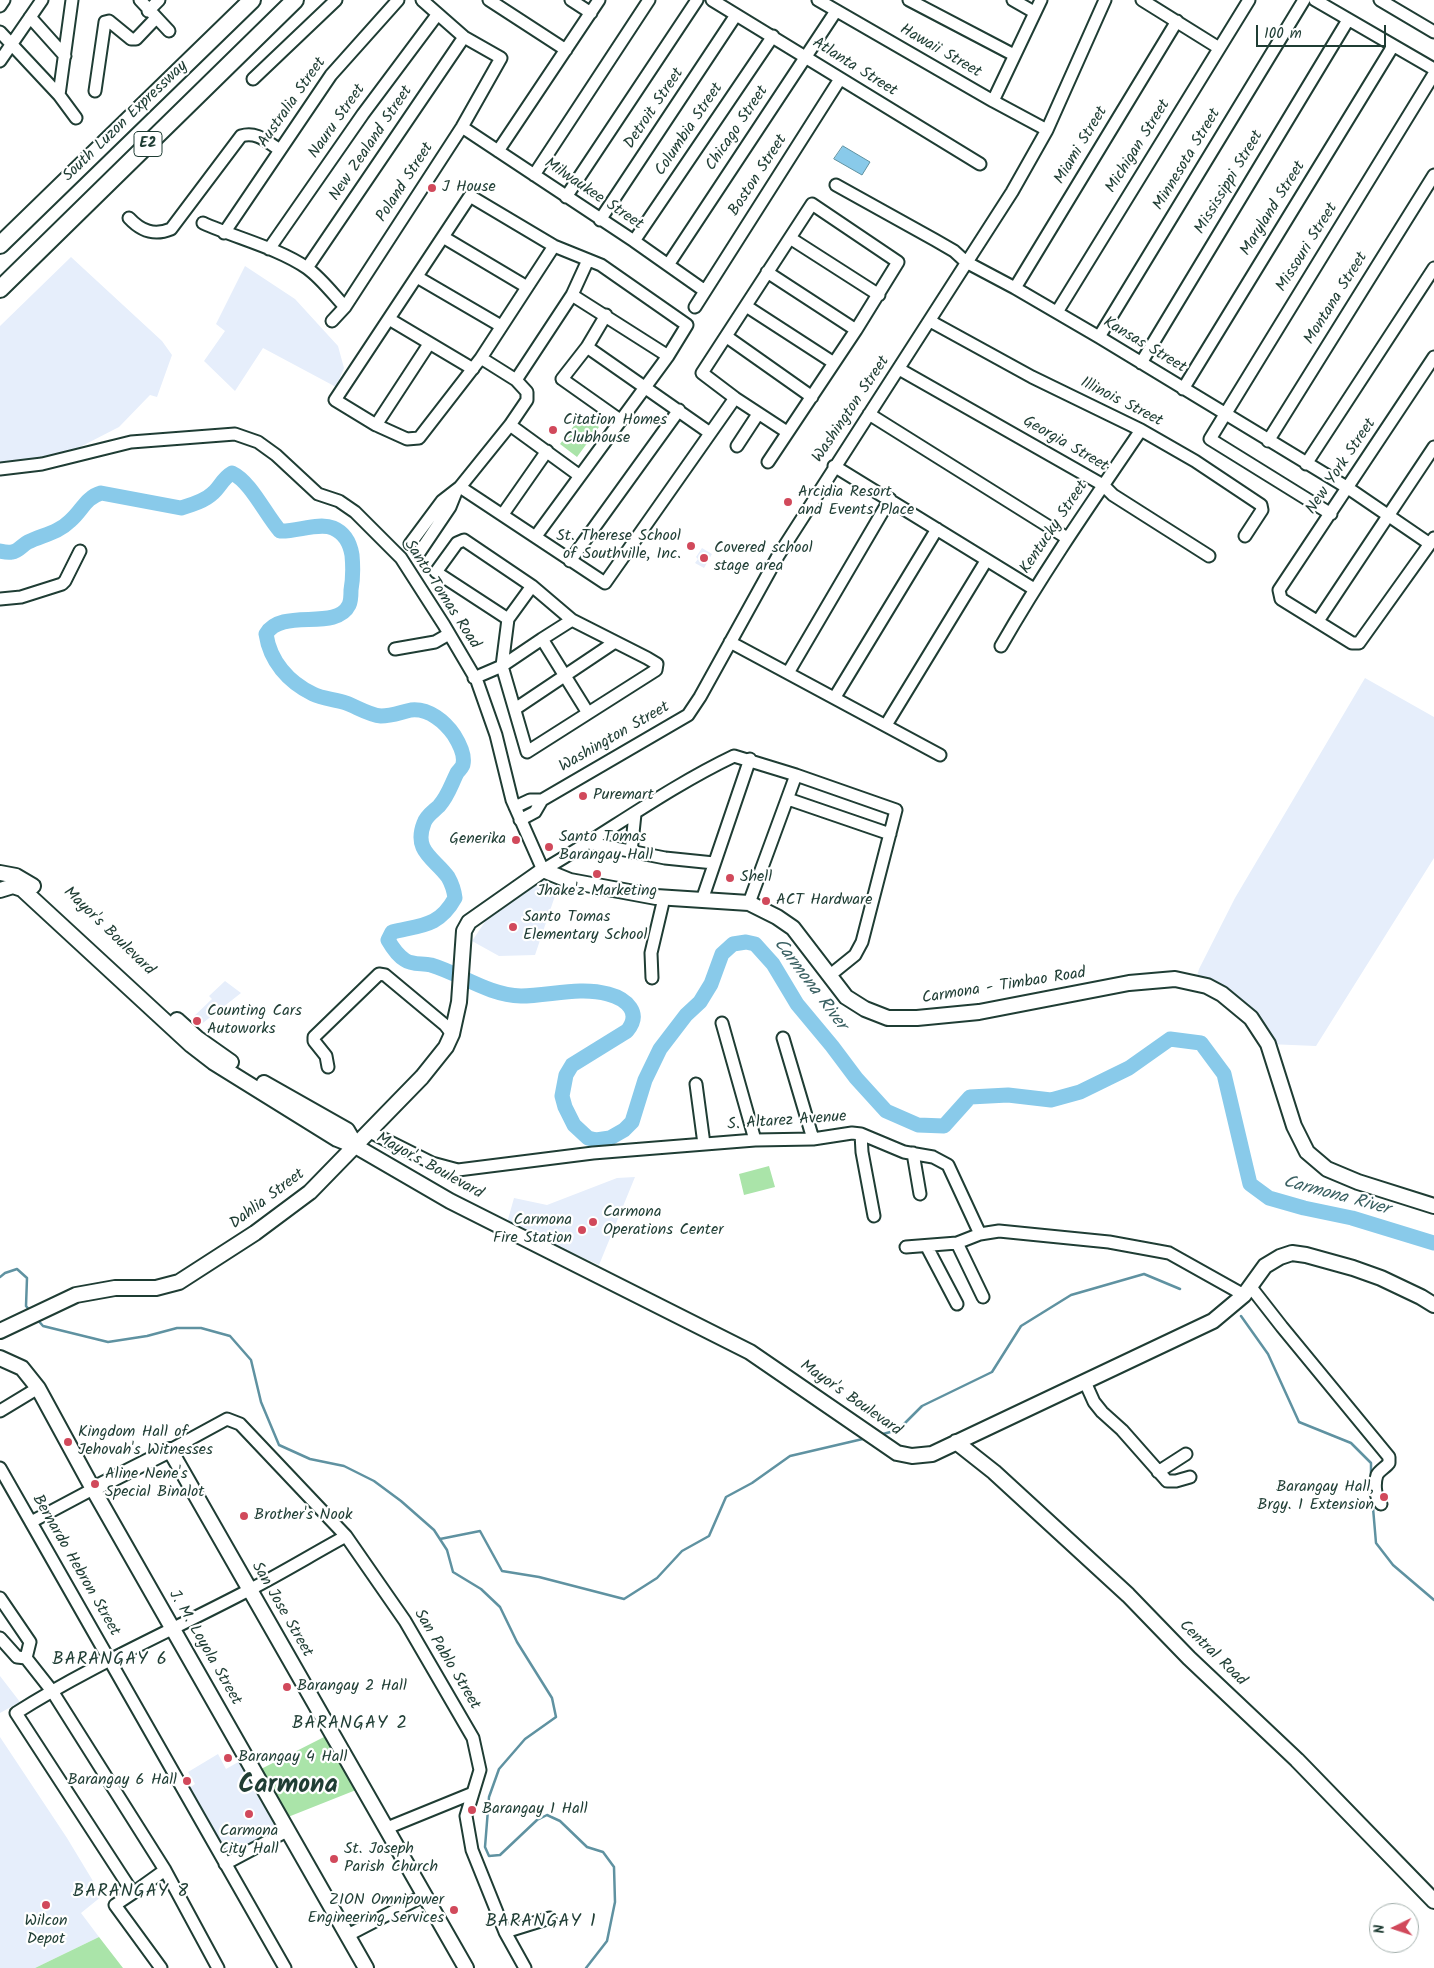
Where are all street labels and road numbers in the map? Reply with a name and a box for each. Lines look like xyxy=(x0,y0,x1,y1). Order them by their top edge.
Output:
street label: Hawaii Street xyxy=(896,21,984,83)
street label: Atlanta Street xyxy=(808,34,900,102)
street label: Australia Street xyxy=(255,54,331,152)
street label: South Luzon Expressway xyxy=(60,57,192,187)
street label: Detroit Street xyxy=(621,65,689,153)
street label: Columbia Street xyxy=(652,80,728,180)
street label: Nauru Street xyxy=(305,81,371,163)
street label: New Zealand Street xyxy=(326,83,418,205)
street label: Chicago Street xyxy=(703,83,773,175)
street label: Michigan Street xyxy=(1103,97,1175,197)
street label: Miami Street xyxy=(1051,104,1113,188)
street label: Minnesota Street xyxy=(1150,106,1226,214)
street label: Mississippi Street xyxy=(1192,128,1268,238)
road number: E2 xyxy=(134,132,162,156)
street label: Boston Street xyxy=(726,132,792,220)
street label: Poland Street xyxy=(373,140,439,226)
street label: Milwaukee Street xyxy=(540,155,646,235)
street label: Maryland Street xyxy=(1237,158,1311,260)
street label: Missouri Street xyxy=(1273,200,1343,296)
street label: Montana Street xyxy=(1301,249,1373,349)
street label: Kansas Street xyxy=(1099,314,1189,378)
street label: Washington Street xyxy=(809,353,895,467)
street label: Illinois Street xyxy=(1077,374,1165,432)
street label: Georgia Street xyxy=(1019,413,1111,477)
street label: New York Street xyxy=(1303,415,1381,519)
street label: Kentucky Street xyxy=(1017,478,1093,578)
street label: Santo Tomas Road xyxy=(399,537,483,653)
street label: Washington Street xyxy=(556,699,674,777)
street label: Mayor's Boulevard xyxy=(58,884,158,980)
street label: Carmona - Timbao Road xyxy=(921,965,1087,1009)
street label: S. Altarez Avenue xyxy=(727,1108,847,1136)
street label: Mayor's Boulevard xyxy=(372,1130,486,1204)
street label: Dahlia Street xyxy=(227,1166,309,1234)
street label: Mayor's Boulevard xyxy=(796,1357,904,1441)
street label: Bernardo Hebron Street xyxy=(27,1492,123,1640)
street label: San Jose Street xyxy=(246,1559,316,1661)
street label: J. M. Loyola Street xyxy=(163,1587,245,1709)
street label: San Pablo Street xyxy=(408,1606,484,1714)
street label: Central Road xyxy=(1174,1617,1250,1691)

